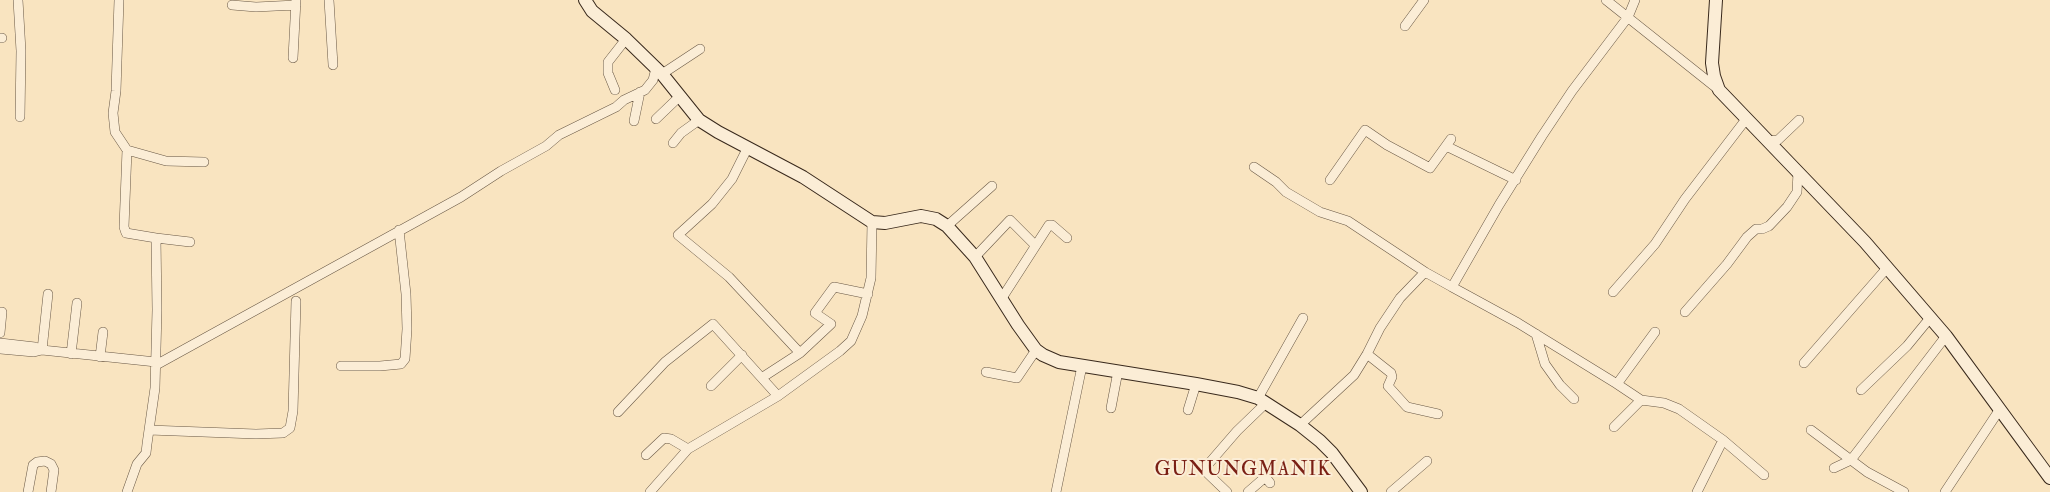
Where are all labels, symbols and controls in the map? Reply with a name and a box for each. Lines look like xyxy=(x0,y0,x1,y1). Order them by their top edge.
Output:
district label: GUNUNGMANIK xyxy=(1155,460,1331,482)

